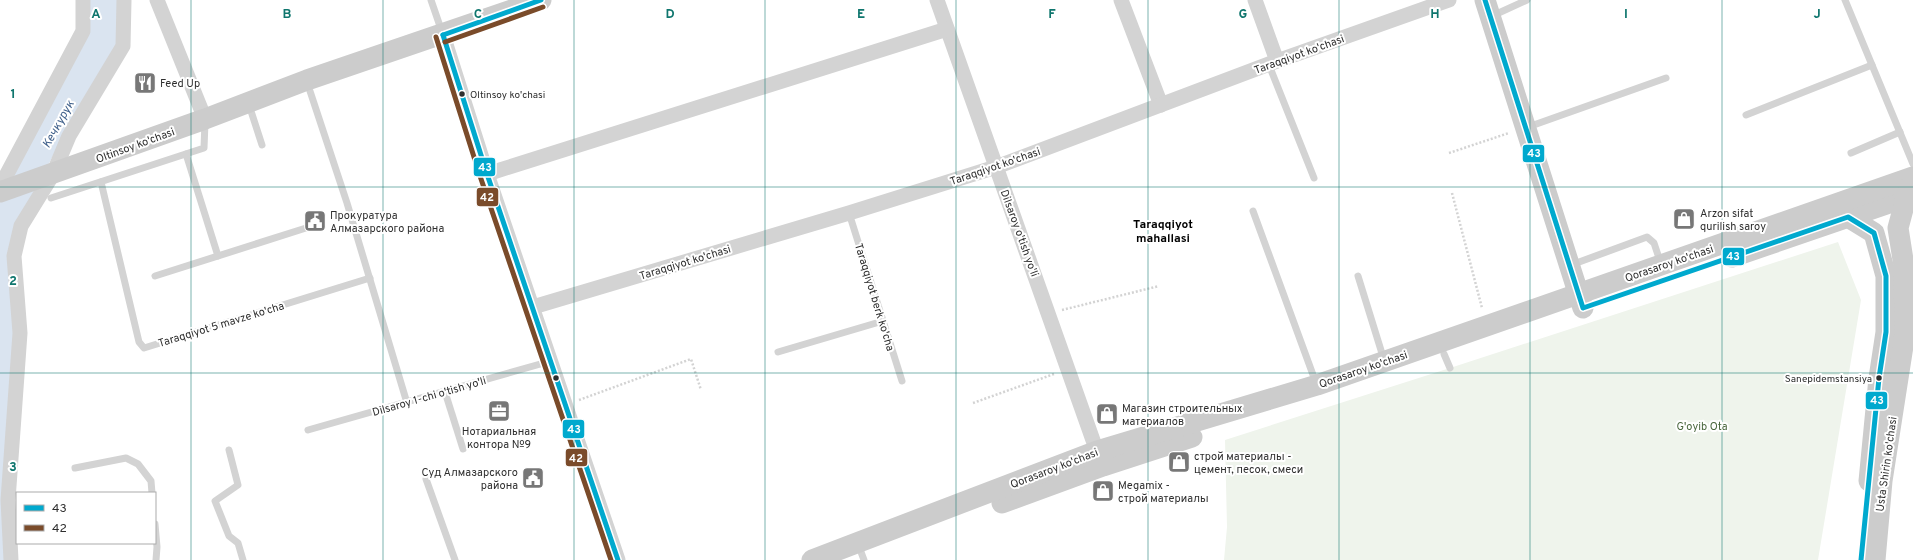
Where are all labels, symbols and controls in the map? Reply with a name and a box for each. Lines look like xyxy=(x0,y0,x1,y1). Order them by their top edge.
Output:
text: A xyxy=(91,7,101,23)
text: B xyxy=(283,7,292,23)
text: C xyxy=(474,7,482,23)
text: D xyxy=(665,7,675,23)
text: E xyxy=(857,7,865,23)
text: F xyxy=(1048,7,1056,23)
text: G xyxy=(1239,7,1248,23)
text: H xyxy=(1430,7,1440,23)
text: I xyxy=(1624,7,1628,23)
text: J xyxy=(1813,7,1821,23)
street label: Taraqqiyot ko'chasi xyxy=(1252,32,1346,78)
restaurant icon: Feed Up xyxy=(132,70,158,96)
place label: Feed Up xyxy=(160,77,200,91)
text: 1 xyxy=(10,87,16,103)
marker: Oltinsoy ko'chasi xyxy=(457,89,467,99)
place label: Oltinsoy ko'chasi xyxy=(470,89,545,102)
water label: Кечкурук xyxy=(39,98,79,151)
street label: Oltinsoy ko'chasi xyxy=(94,125,177,167)
line badge: 43 xyxy=(1522,144,1545,163)
street label: Taraqqiyot ko'chasi xyxy=(948,145,1042,189)
text: 43 xyxy=(1527,147,1541,161)
line badge: 43 xyxy=(473,157,496,177)
text: 43 xyxy=(478,161,492,175)
line badge: 42 xyxy=(476,187,499,207)
street label: Dilsaroy o'tish yo'li xyxy=(997,188,1041,279)
text: 42 xyxy=(480,191,494,205)
shop icon: Arzon sifat qurilish saroy xyxy=(1671,206,1697,232)
place label: Arzon sifat qurilish saroy xyxy=(1700,207,1766,234)
public building icon: Прокуратура Алмазарского района xyxy=(302,208,328,234)
place label: Прокуратура Алмазарского района xyxy=(330,209,444,236)
district label: Taraqqiyot mahallasi xyxy=(1133,217,1193,247)
street label: Taraqqiyot ko'chasi xyxy=(638,242,733,284)
street label: Taraqqiyot berk ko'cha xyxy=(851,242,897,353)
street label: Qorasaroy ko'chasi xyxy=(1623,242,1715,286)
line badge: 43 xyxy=(1722,247,1745,266)
text: 43 xyxy=(1726,250,1740,264)
text: 2 xyxy=(9,274,17,290)
street label: Taraqqiyot 5 mavze ko'cha xyxy=(157,299,286,351)
street label: Qorasaroy ko'chasi xyxy=(1317,348,1409,392)
unlabelled marker xyxy=(551,373,561,383)
place label: Sanepidemstansiya xyxy=(1785,373,1872,386)
marker: Sanepidemstansiya xyxy=(1874,373,1884,383)
street label: Dilsaroy 1-chi o'tish yo'li xyxy=(371,374,488,420)
line badge: 43 xyxy=(1865,391,1888,410)
text: 43 xyxy=(1870,394,1884,408)
office icon: Нотариальная контора №9 xyxy=(486,398,512,424)
shop icon: Магазин строительных материалов xyxy=(1094,401,1120,427)
place label: Магазин строительных материалов xyxy=(1122,402,1243,429)
street label: Usta Shirin ko'chasi xyxy=(1873,416,1901,513)
line badge: 43 xyxy=(562,419,585,439)
park label: G'oyib Ota xyxy=(1676,420,1728,434)
text: 43 xyxy=(567,423,581,437)
place label: Нотариальная контора №9 xyxy=(462,425,536,452)
street label: Qorasaroy ko'chasi xyxy=(1009,446,1100,492)
line badge: 42 xyxy=(565,448,588,467)
shop icon: строй материалы - цемент, песок, смеси xyxy=(1166,449,1192,475)
place label: строй материалы - цемент, песок, смеси xyxy=(1194,450,1303,477)
text: 42 xyxy=(569,452,583,466)
text: 3 xyxy=(9,460,17,476)
public building icon: Суд Алмазарского района xyxy=(520,465,546,491)
place label: Суд Алмазарского района xyxy=(421,466,518,493)
shop icon: Megamix - строй материалы xyxy=(1090,478,1116,504)
place label: Megamix - строй материалы xyxy=(1118,479,1209,506)
legend xyxy=(16,492,156,544)
text: 43 xyxy=(52,501,67,517)
text: 42 xyxy=(52,521,67,537)

